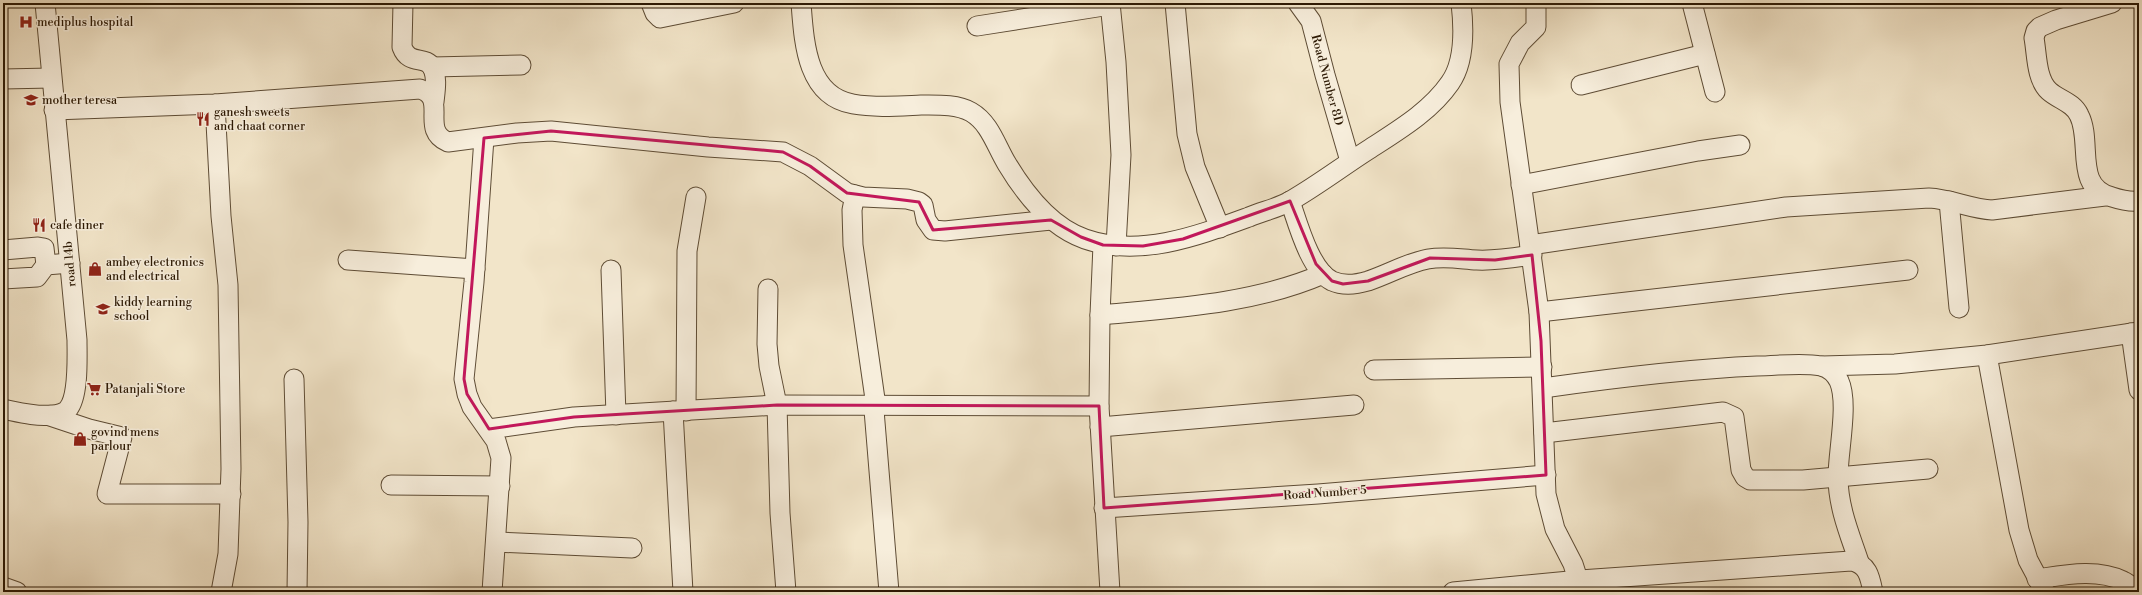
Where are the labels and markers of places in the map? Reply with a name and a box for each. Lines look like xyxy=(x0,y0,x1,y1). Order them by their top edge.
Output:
hospital icon: mediplus hospital xyxy=(18,14,34,30)
place label: mediplus hospital xyxy=(37,15,134,30)
school or university icon: mother teresa xyxy=(23,92,39,108)
place label: mother teresa xyxy=(42,93,118,108)
place label: ganesh sweets and chaat corner xyxy=(214,105,305,134)
restaurant icon: ganesh sweets and chaat corner xyxy=(195,111,211,127)
restaurant icon: cafe diner xyxy=(31,217,47,233)
place label: cafe diner xyxy=(50,218,104,233)
place label: ambey electronics and electrical xyxy=(106,255,204,284)
shop icon: ambey electronics and electrical xyxy=(87,261,103,277)
place label: kiddy learning school xyxy=(114,295,193,324)
school or university icon: kiddy learning school xyxy=(95,301,111,317)
supermarket icon: Patanjali Store xyxy=(86,381,102,397)
place label: Patanjali Store xyxy=(105,382,185,397)
place label: govind mens parlour xyxy=(91,425,159,454)
shop icon: govind mens parlour xyxy=(72,431,88,447)

